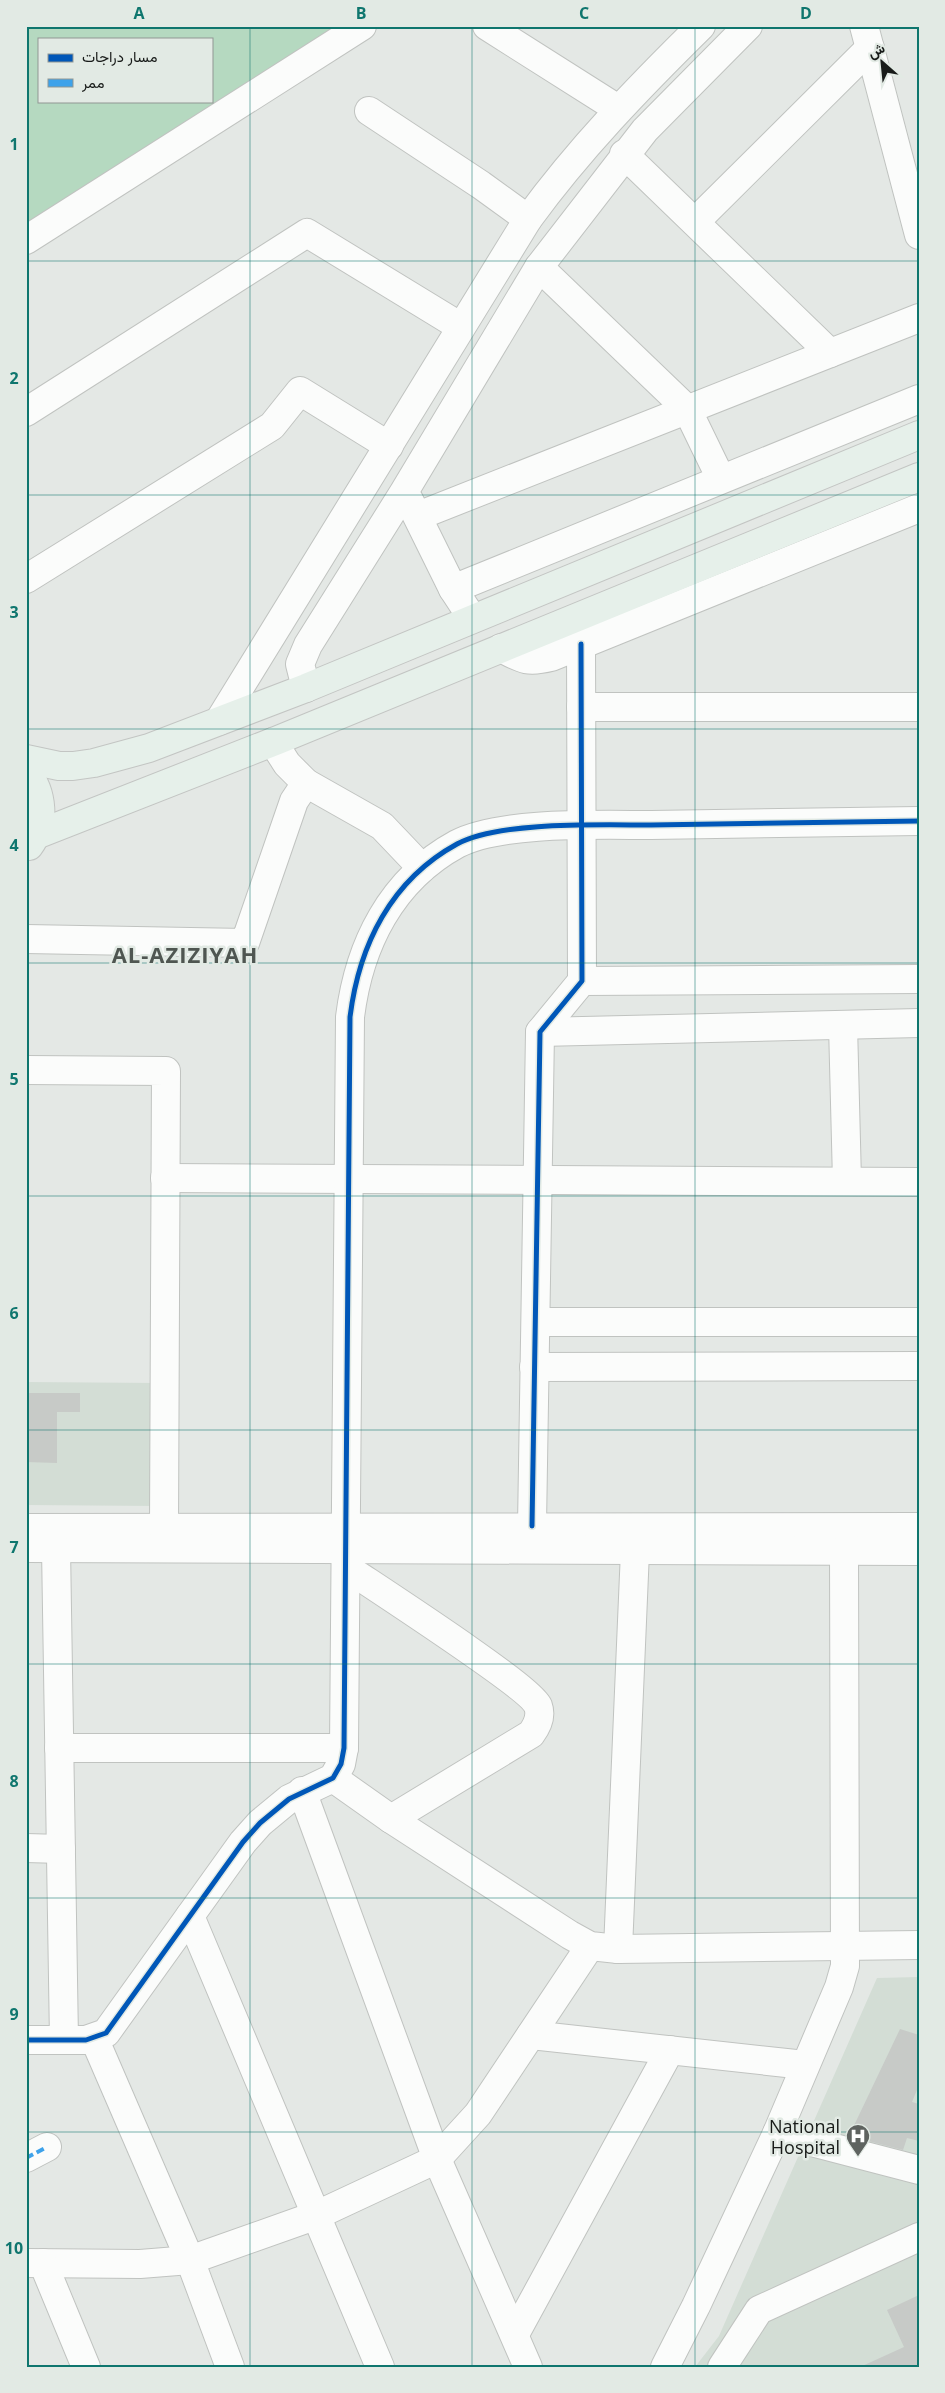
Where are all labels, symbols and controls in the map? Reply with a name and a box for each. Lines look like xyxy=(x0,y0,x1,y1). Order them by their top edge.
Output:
text: A xyxy=(133,2,145,24)
text: B xyxy=(356,2,366,24)
text: C xyxy=(579,2,589,24)
text: D xyxy=(800,2,812,24)
legend xyxy=(38,38,212,102)
north arrow xyxy=(858,38,908,88)
text: ش xyxy=(864,38,888,62)
text: مسار دراجات xyxy=(82,46,157,66)
text: ممر xyxy=(81,72,104,92)
text: 1 xyxy=(9,133,19,155)
text: 2 xyxy=(9,367,19,389)
text: 3 xyxy=(9,601,19,623)
text: 4 xyxy=(9,834,19,856)
district label: AL-AZIZIYAH xyxy=(112,939,258,969)
text: 5 xyxy=(9,1068,19,1090)
text: 6 xyxy=(9,1302,19,1324)
text: 7 xyxy=(9,1536,19,1558)
text: 8 xyxy=(9,1770,19,1792)
text: 9 xyxy=(9,2003,19,2025)
place label: National Hospital xyxy=(769,2114,840,2159)
hospital icon: National Hospital xyxy=(845,2123,871,2157)
text: 10 xyxy=(5,2237,23,2259)

